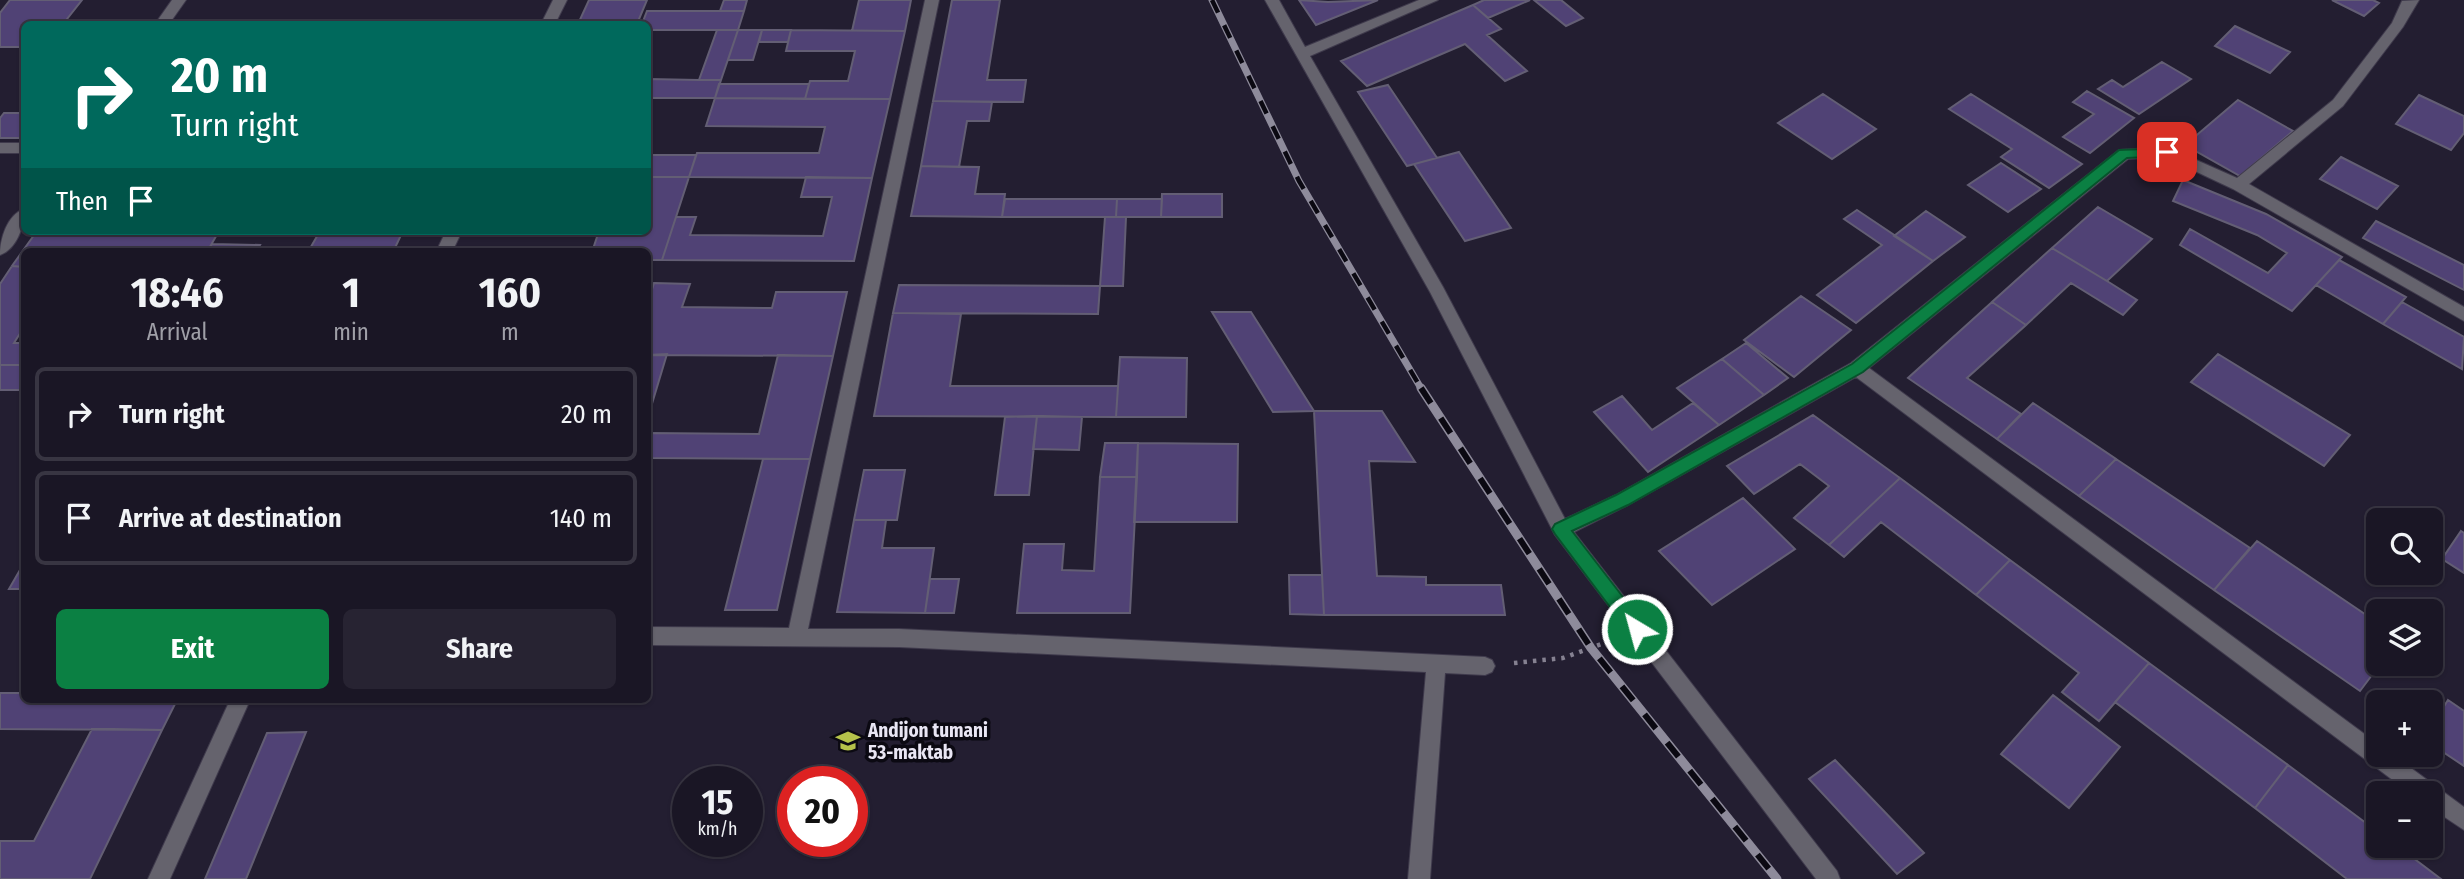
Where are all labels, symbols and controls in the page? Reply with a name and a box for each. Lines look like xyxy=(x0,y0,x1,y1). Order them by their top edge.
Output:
text: 20 m xyxy=(171,46,268,105)
icon: right xyxy=(56,49,147,140)
text: Turn right xyxy=(171,106,298,144)
pin xyxy=(2137,122,2197,182)
icon: arrive xyxy=(2148,133,2186,171)
icon: arrive xyxy=(122,182,160,220)
text: Then xyxy=(56,186,108,217)
text: 18:46 xyxy=(131,268,224,318)
text: 1 xyxy=(342,268,360,318)
text: 160 xyxy=(479,268,541,318)
text: Arrival xyxy=(147,318,208,346)
text: min xyxy=(333,318,369,346)
text: m xyxy=(501,318,519,346)
icon: right xyxy=(60,395,98,433)
text: Turn right xyxy=(119,399,225,430)
text: 20 m xyxy=(561,399,612,430)
icon: arrive xyxy=(60,499,98,537)
text: Arrive at destination xyxy=(119,503,342,534)
text: 140 m xyxy=(550,503,612,534)
map controls xyxy=(2366,508,2443,858)
button: search xyxy=(2366,508,2443,585)
position arrow xyxy=(1600,592,1674,666)
button: layers xyxy=(2366,599,2443,676)
button: Exit xyxy=(56,609,329,689)
button: Share xyxy=(343,609,616,689)
button: + xyxy=(2366,690,2443,767)
place label: Andijon tumani 53-maktab xyxy=(867,719,988,764)
school or university icon: Andijon tumani 53-maktab xyxy=(834,727,862,755)
speed limit sign: 20 xyxy=(777,766,868,857)
text: 15 xyxy=(701,781,733,823)
button: − xyxy=(2366,781,2443,858)
text: km/h xyxy=(697,818,738,840)

